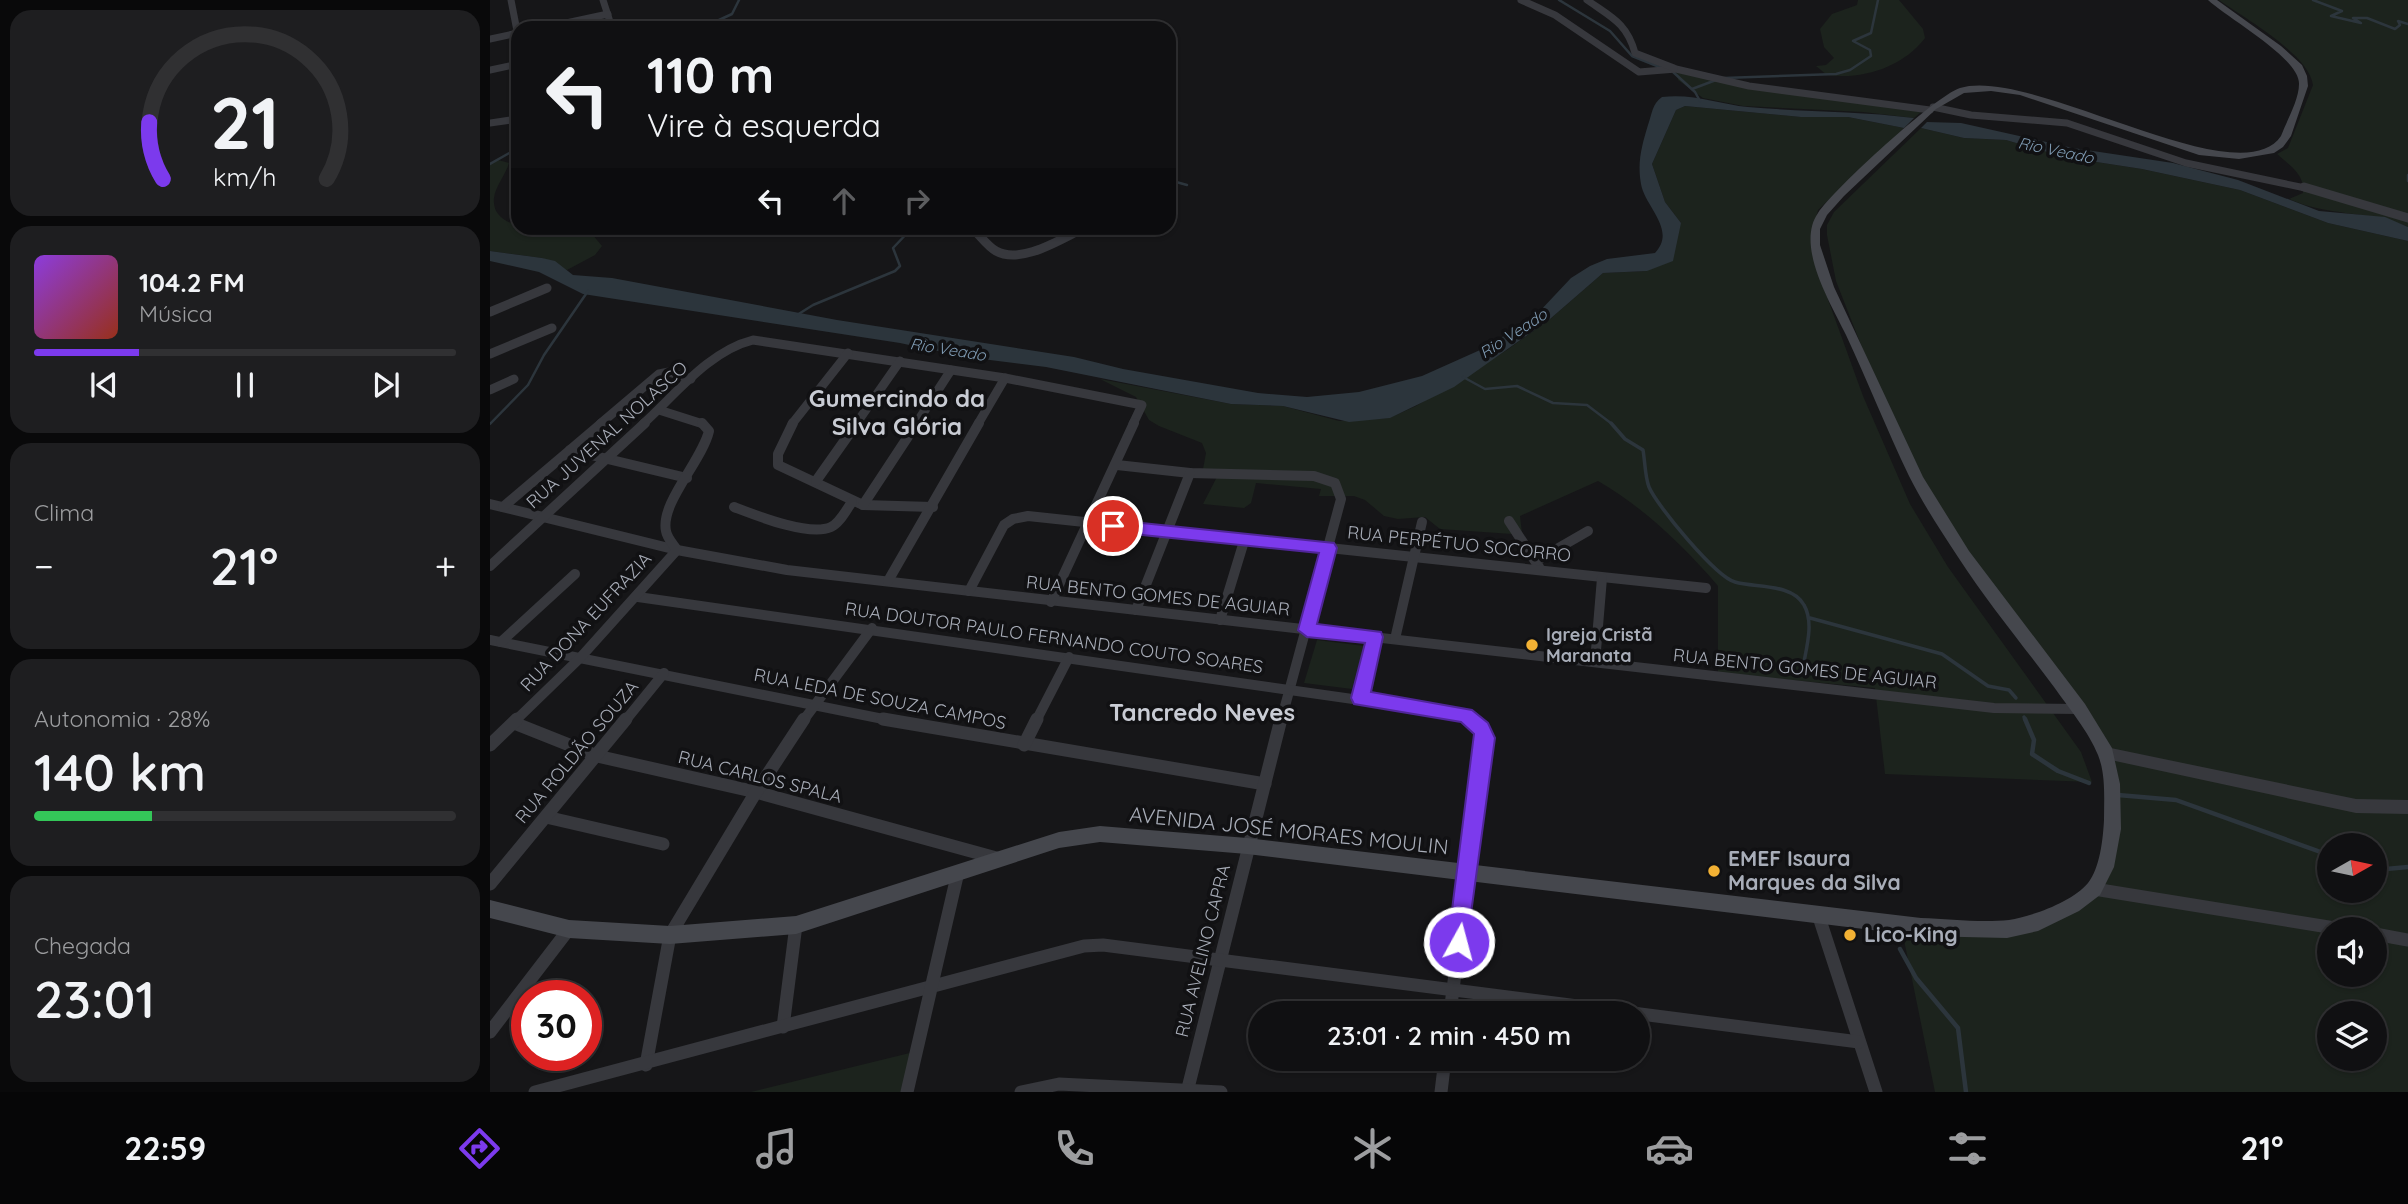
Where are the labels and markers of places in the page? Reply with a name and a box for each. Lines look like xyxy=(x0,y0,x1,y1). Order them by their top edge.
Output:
pin xyxy=(1083,496,1143,556)
place label: Igreja Cristã Maranata xyxy=(1546,623,1652,667)
marker: Igreja Cristã Maranata xyxy=(1524,637,1540,653)
place label: EMEF Isaura Marques da Silva xyxy=(1728,845,1901,895)
marker: EMEF Isaura Marques da Silva xyxy=(1706,863,1722,879)
place label: Lico-King xyxy=(1864,921,1958,947)
marker: Lico-King xyxy=(1842,927,1858,943)

